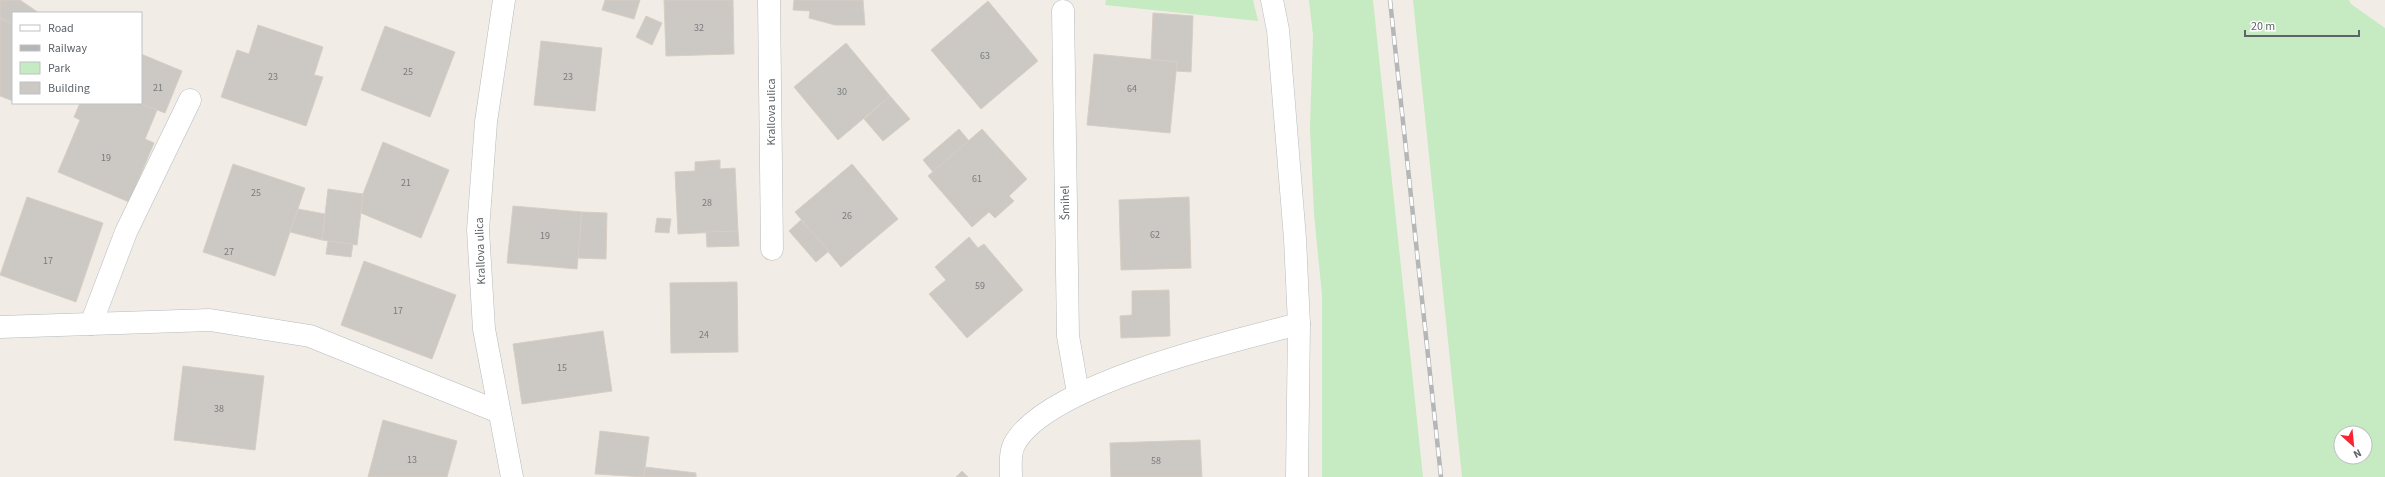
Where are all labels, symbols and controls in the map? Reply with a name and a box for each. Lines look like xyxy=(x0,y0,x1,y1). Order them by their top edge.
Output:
legend xyxy=(12,12,142,104)
scale bar xyxy=(2245,12,2359,38)
text: 20 m xyxy=(2251,18,2275,35)
text: Road xyxy=(48,20,74,37)
house number: 32 xyxy=(694,21,704,35)
text: Railway xyxy=(48,40,87,57)
house number: 63 xyxy=(980,49,990,63)
text: Park xyxy=(48,60,70,77)
house number: 25 xyxy=(403,65,413,79)
house number: 23 xyxy=(268,70,278,84)
house number: 23 xyxy=(563,70,573,84)
street label: Krallova ulica xyxy=(763,78,780,146)
text: Building xyxy=(48,80,90,97)
house number: 21 xyxy=(153,81,163,95)
house number: 64 xyxy=(1127,82,1137,96)
house number: 30 xyxy=(837,85,847,99)
house number: 19 xyxy=(101,151,111,165)
house number: 61 xyxy=(972,172,982,186)
house number: 21 xyxy=(401,176,411,190)
street label: Šmihel xyxy=(1057,185,1074,221)
house number: 25 xyxy=(251,186,261,200)
house number: 28 xyxy=(702,196,712,210)
house number: 26 xyxy=(842,209,852,223)
street label: Krallova ulica xyxy=(471,217,490,285)
house number: 62 xyxy=(1150,228,1160,242)
house number: 19 xyxy=(540,229,550,243)
house number: 27 xyxy=(224,245,234,259)
house number: 17 xyxy=(43,254,53,268)
house number: 59 xyxy=(975,279,985,293)
house number: 17 xyxy=(393,304,403,318)
house number: 24 xyxy=(699,328,709,342)
house number: 15 xyxy=(557,361,567,375)
house number: 38 xyxy=(214,402,224,416)
north arrow xyxy=(2333,425,2373,465)
text: N xyxy=(2351,445,2364,462)
house number: 13 xyxy=(407,453,417,467)
house number: 58 xyxy=(1151,454,1161,468)

